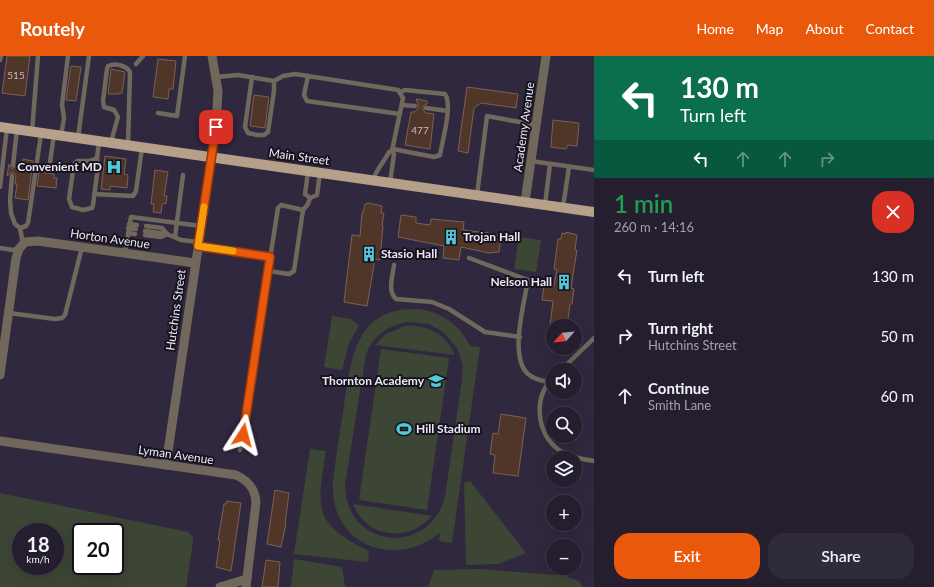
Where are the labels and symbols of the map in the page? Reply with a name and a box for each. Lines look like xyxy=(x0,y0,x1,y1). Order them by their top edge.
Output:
house number: 515 xyxy=(7,69,25,81)
street label: Academy Avenue xyxy=(510,81,537,173)
pin xyxy=(199,110,233,144)
house number: 477 xyxy=(411,124,429,136)
street label: Main Street xyxy=(268,145,331,168)
hospital icon: Convenient MD xyxy=(105,158,123,176)
place label: Convenient MD xyxy=(17,159,102,174)
street label: Horton Avenue xyxy=(69,225,151,252)
building icon: Trojan Hall xyxy=(442,228,460,246)
place label: Trojan Hall xyxy=(463,229,520,244)
building icon: Stasio Hall xyxy=(360,245,378,263)
place label: Stasio Hall xyxy=(381,246,437,261)
street label: Hutchins Street xyxy=(162,268,189,352)
building icon: Nelson Hall xyxy=(555,273,573,291)
place label: Nelson Hall xyxy=(491,274,552,289)
north arrow xyxy=(546,319,582,355)
school or university icon: Thornton Academy xyxy=(427,372,445,390)
place label: Thornton Academy xyxy=(322,373,425,388)
position arrow xyxy=(222,414,264,456)
sports icon: Hill Stadium xyxy=(395,420,413,438)
place label: Hill Stadium xyxy=(416,421,481,436)
street label: Lyman Avenue xyxy=(137,442,215,467)
speed limit sign: 20 xyxy=(72,523,124,575)

